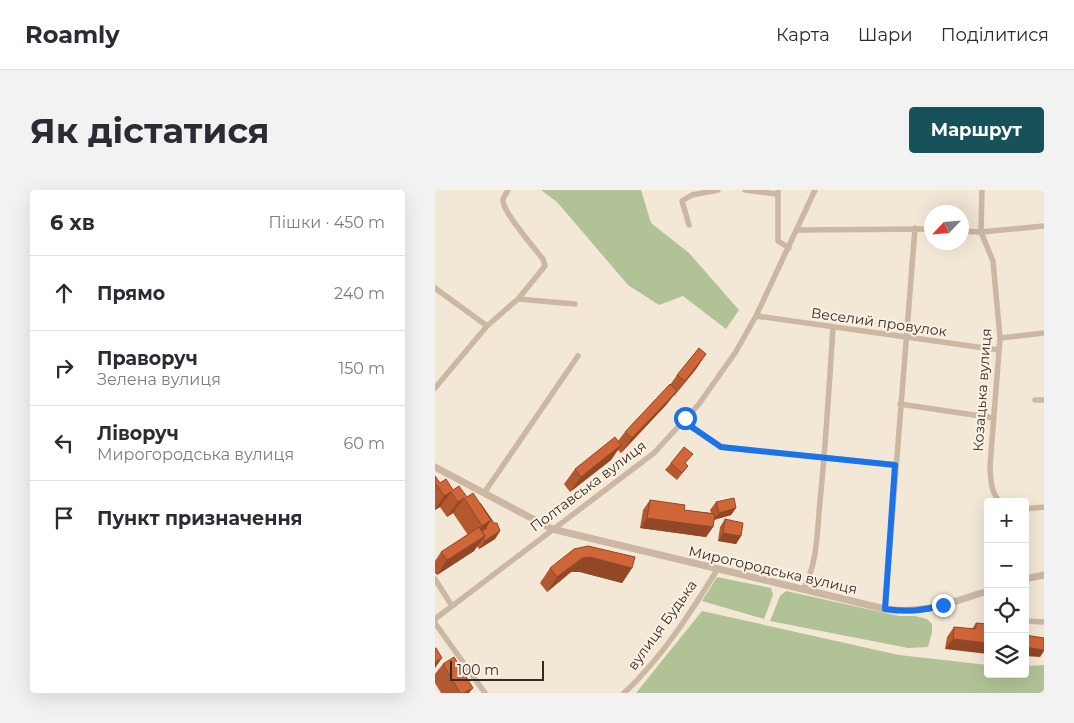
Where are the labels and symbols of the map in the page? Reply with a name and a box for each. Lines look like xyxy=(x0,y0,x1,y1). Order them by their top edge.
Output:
north arrow xyxy=(924,205,969,250)
street label: Веселий провулок xyxy=(810,304,948,340)
street label: Козацька вулиця xyxy=(969,328,995,452)
route start xyxy=(674,407,697,430)
street label: Полтавська вулиця xyxy=(526,436,650,536)
street label: Мирогородська вулиця xyxy=(687,542,859,598)
street label: вулиця Будька xyxy=(623,577,701,673)
route end xyxy=(932,594,955,617)
scale bar xyxy=(450,658,544,681)

